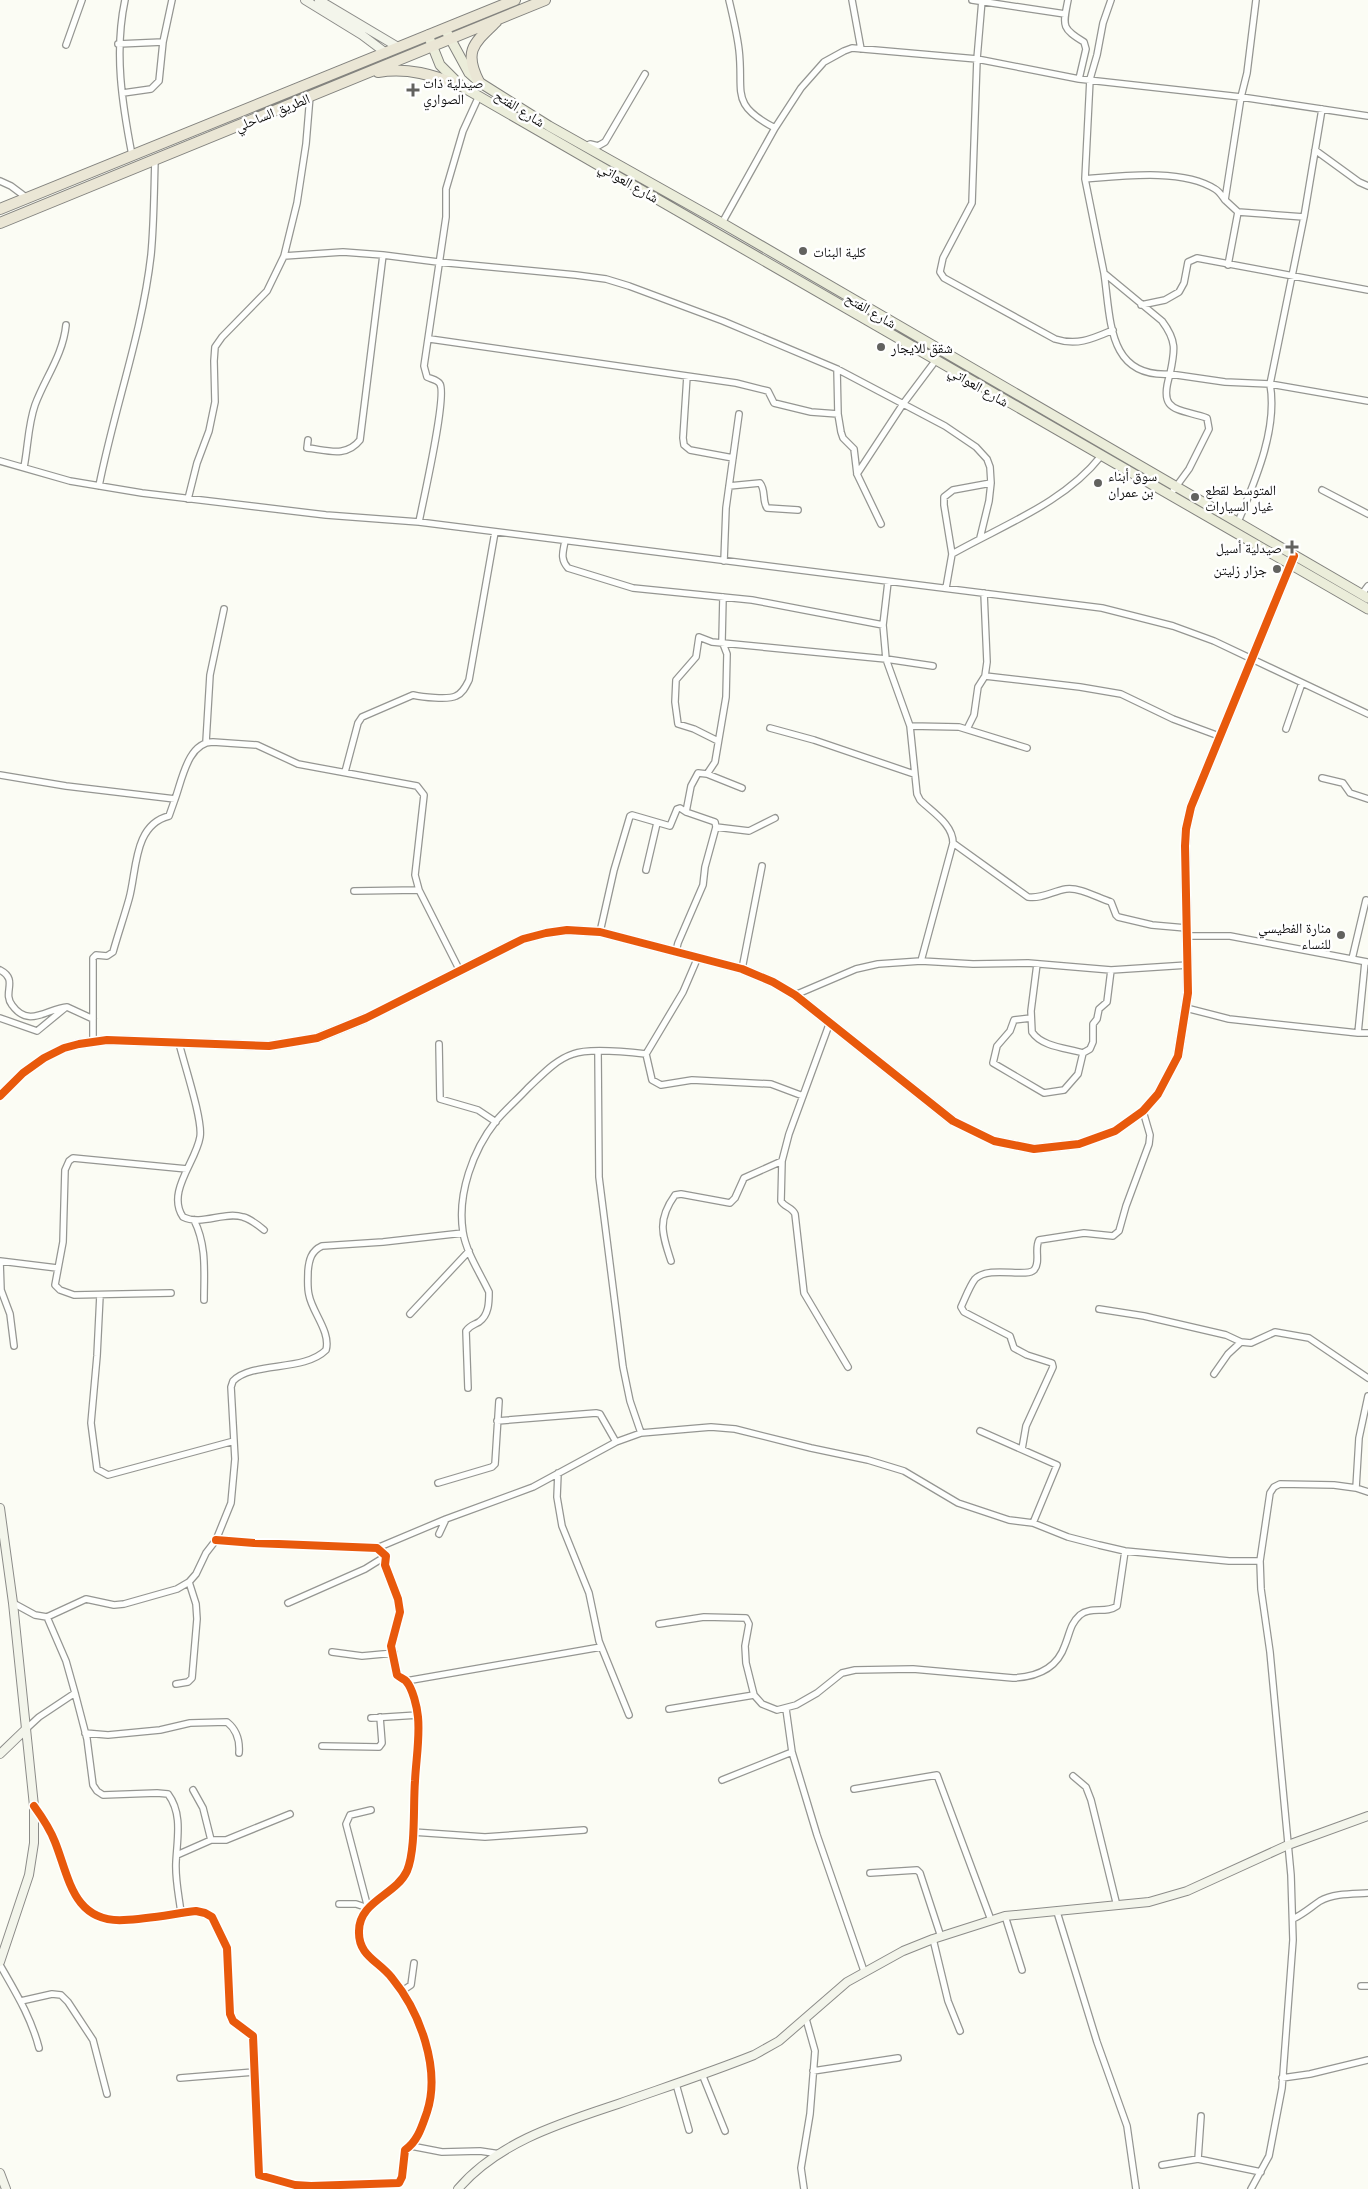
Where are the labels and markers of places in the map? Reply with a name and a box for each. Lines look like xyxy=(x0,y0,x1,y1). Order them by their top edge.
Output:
place label: صيدلية ذات الصواري xyxy=(423,73,483,110)
marker: صيدلية ذات الصواري xyxy=(407,84,419,96)
place label: كلية البنات xyxy=(813,242,866,261)
marker: كلية البنات xyxy=(797,245,809,257)
place label: شقق للايجار xyxy=(890,338,953,358)
marker: شقق للايجار xyxy=(875,341,887,353)
place label: سوق أبناء بن عمران xyxy=(1108,466,1157,501)
marker: سوق أبناء بن عمران xyxy=(1092,477,1104,489)
place label: المتوسط لقطع غيار السيارات xyxy=(1205,480,1276,515)
marker: المتوسط لقطع غيار السيارات xyxy=(1189,491,1201,503)
place label: صيدلية أسيل xyxy=(1216,538,1282,557)
marker: صيدلية أسيل xyxy=(1286,541,1298,553)
place label: جزار زليتن xyxy=(1214,560,1267,579)
marker: جزار زليتن xyxy=(1271,563,1283,575)
place label: منارة الفطيسي للنساء xyxy=(1258,918,1331,953)
marker: منارة الفطيسي للنساء xyxy=(1335,929,1347,941)

